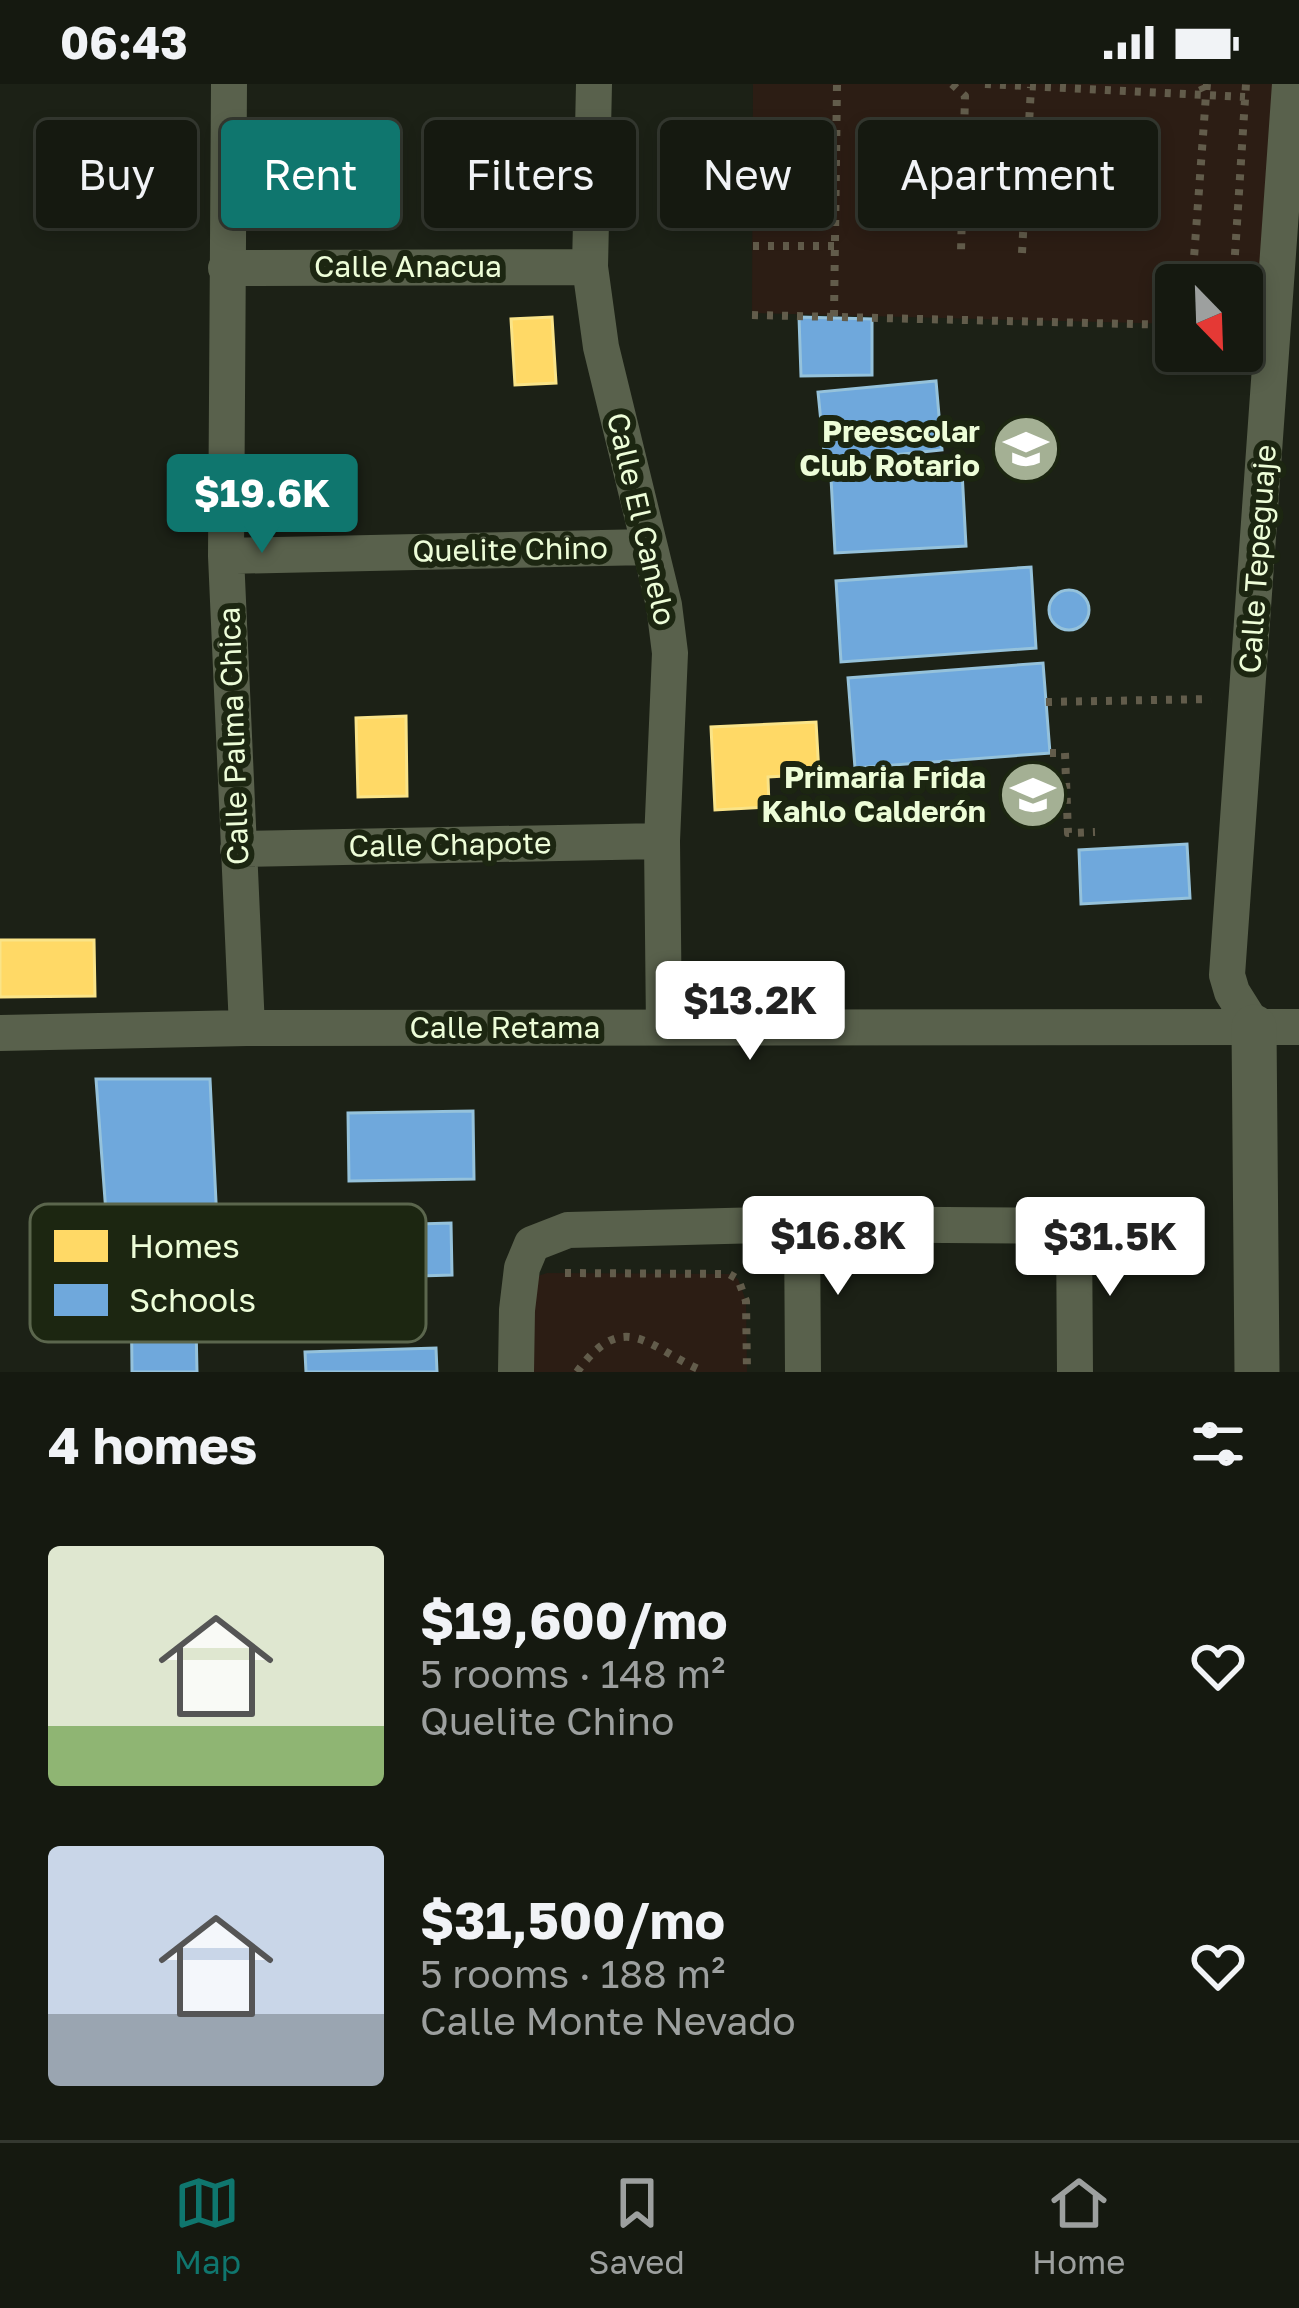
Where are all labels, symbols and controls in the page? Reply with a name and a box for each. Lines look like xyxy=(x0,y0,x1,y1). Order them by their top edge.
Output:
text: 06:43 xyxy=(60,15,188,69)
chip: Buy xyxy=(36,120,197,228)
chip: Rent xyxy=(221,120,400,228)
chip: Filters xyxy=(424,120,636,228)
chip: New xyxy=(660,120,834,228)
chip: Apartment xyxy=(858,120,1158,228)
street label: Calle Anacua xyxy=(314,248,502,284)
north arrow xyxy=(1155,264,1263,372)
map controls xyxy=(1155,264,1263,372)
street label: Calle El Canelo xyxy=(600,409,684,629)
place label: Preescolar Club Rotario xyxy=(799,413,980,483)
school or university icon: Preescolar Club Rotario xyxy=(991,414,1061,484)
street label: Calle Tepeguaje xyxy=(1231,443,1283,675)
pin: $19.6K xyxy=(164,454,360,556)
text: $19.6K xyxy=(194,469,330,516)
street label: Quelite Chino xyxy=(412,529,608,569)
street label: Calle Palma Chica xyxy=(211,606,255,866)
place label: Primaria Frida Kahlo Calderón xyxy=(761,759,986,829)
school or university icon: Primaria Frida Kahlo Calderón xyxy=(998,760,1068,830)
street label: Calle Chapote xyxy=(348,824,552,864)
pin: $13.2K xyxy=(652,961,848,1063)
text: $13.2K xyxy=(683,976,817,1023)
street label: Calle Retama xyxy=(409,1009,601,1045)
pin: $16.8K xyxy=(740,1196,936,1298)
pin: $31.5K xyxy=(1012,1197,1208,1299)
legend xyxy=(30,1204,426,1342)
text: $16.8K xyxy=(770,1211,906,1258)
text: $31.5K xyxy=(1043,1212,1177,1259)
text: Homes xyxy=(129,1226,240,1265)
text: Schools xyxy=(129,1280,256,1319)
icon: filters xyxy=(1185,1411,1251,1477)
text: 4 homes xyxy=(48,1414,257,1475)
text: $19,600/mo xyxy=(420,1589,728,1650)
icon: home xyxy=(144,1594,288,1738)
icon: heart xyxy=(1185,1633,1251,1699)
text: 5 rooms · 148 m² xyxy=(420,1650,725,1697)
text: Quelite Chino xyxy=(420,1697,674,1744)
text: $31,500/mo xyxy=(420,1889,725,1950)
icon: home xyxy=(144,1894,288,2038)
icon: heart xyxy=(1185,1933,1251,1999)
text: 5 rooms · 188 m² xyxy=(420,1950,725,1997)
text: Calle Monte Nevado xyxy=(420,1997,796,2044)
tab: Map xyxy=(174,2170,241,2281)
tab: Saved xyxy=(588,2170,685,2281)
tab: Home xyxy=(1032,2170,1125,2281)

